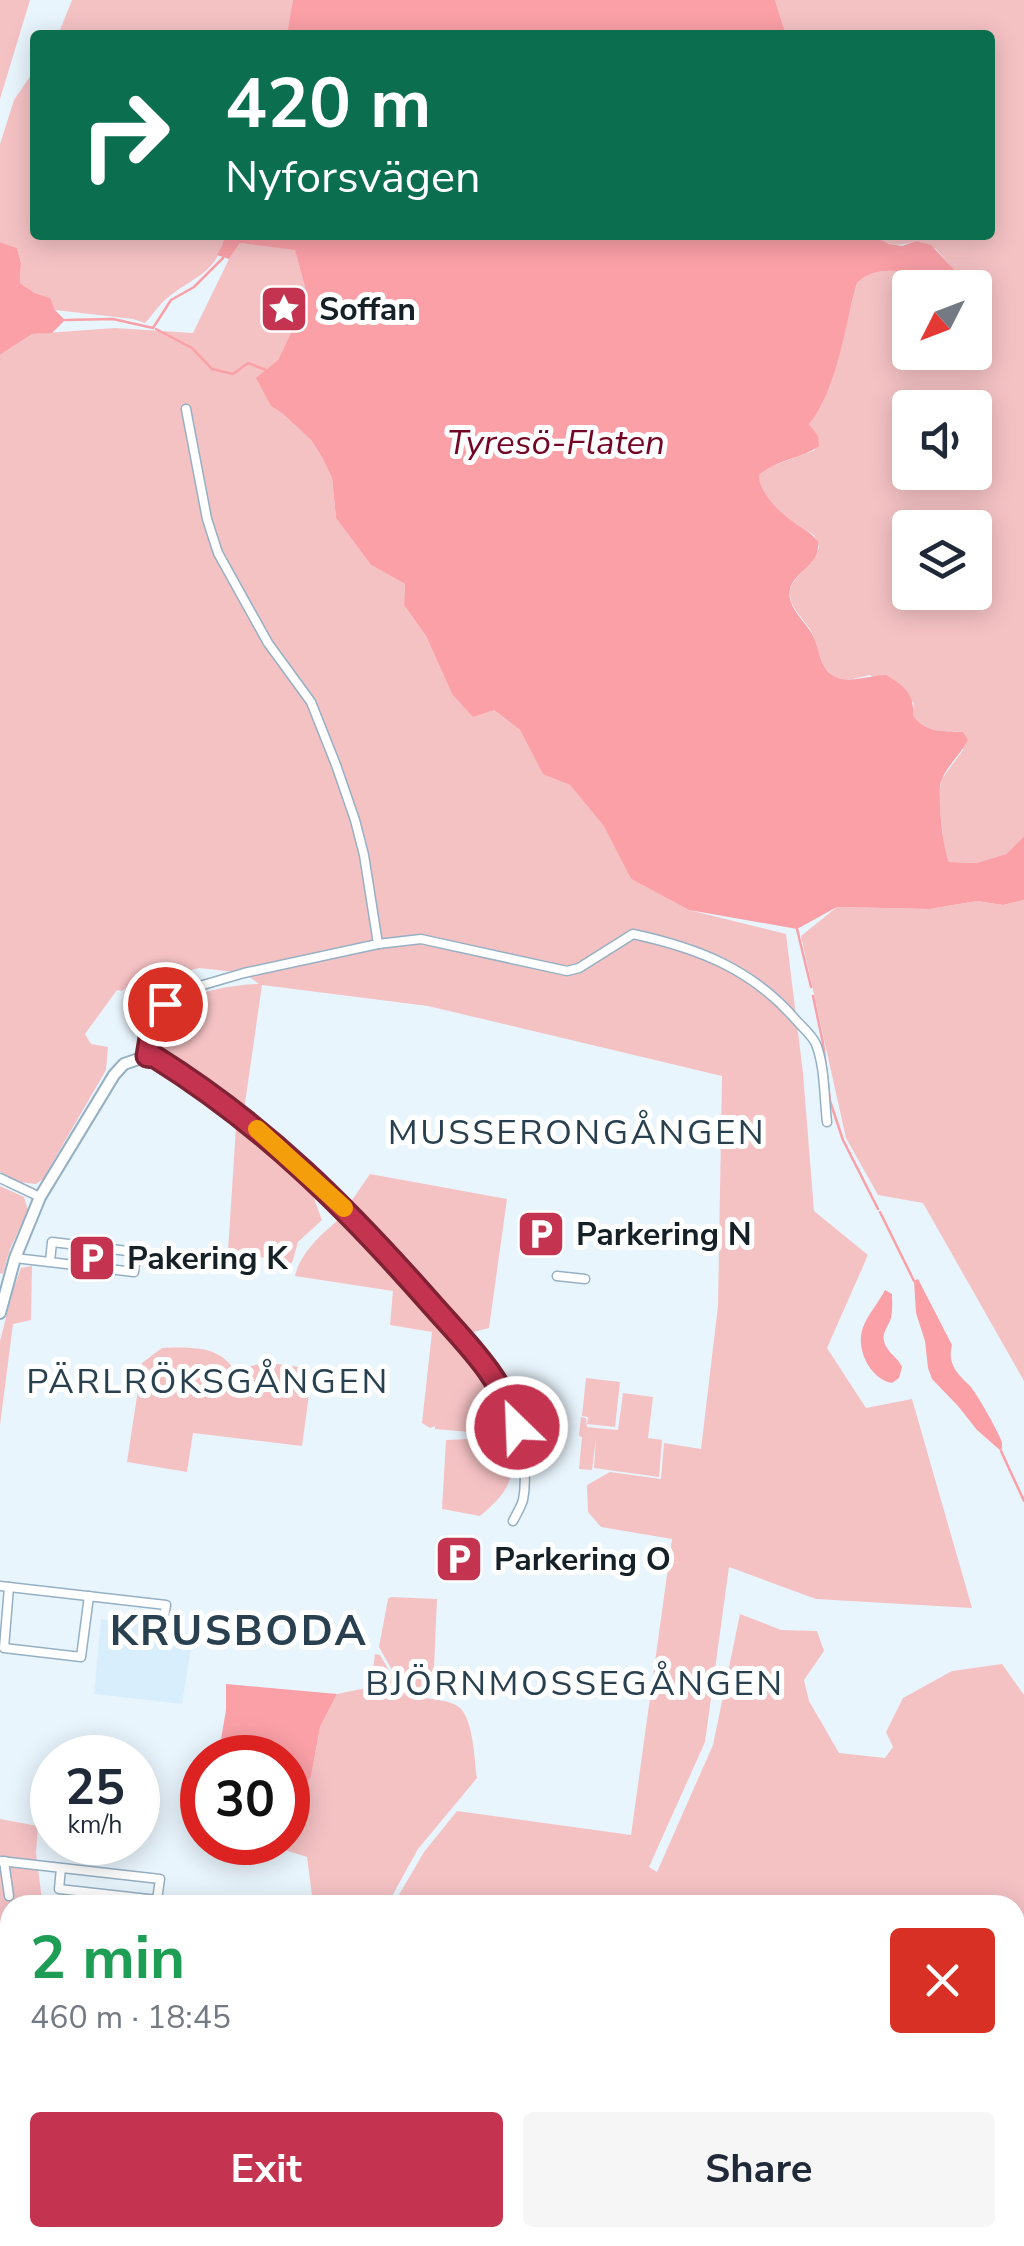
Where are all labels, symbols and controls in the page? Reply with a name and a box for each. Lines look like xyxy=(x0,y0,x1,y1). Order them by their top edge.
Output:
text: 420 m xyxy=(225,56,431,152)
icon: right xyxy=(60,70,190,200)
text: Nyforsvägen xyxy=(225,147,481,208)
north arrow xyxy=(892,270,992,370)
map controls xyxy=(892,270,992,610)
place icon: Soffan xyxy=(258,283,310,335)
place label: Soffan xyxy=(319,288,416,331)
button: sound xyxy=(892,390,992,490)
water label: Tyresö-Flaten xyxy=(447,419,665,466)
button: layers xyxy=(892,510,992,610)
pin xyxy=(123,962,208,1047)
icon: arrive xyxy=(138,977,193,1032)
district label: MUSSERONGÅNGEN xyxy=(388,1109,766,1156)
parking icon: Parkering N xyxy=(515,1208,567,1260)
place label: Parkering N xyxy=(576,1213,752,1256)
parking icon: Pakering K xyxy=(66,1232,118,1284)
place label: Pakering K xyxy=(127,1237,289,1280)
district label: PÄRLRÖKSGÅNGEN xyxy=(26,1358,390,1405)
position arrow xyxy=(465,1375,569,1479)
parking icon: Parkering O xyxy=(433,1533,485,1585)
place label: Parkering O xyxy=(494,1538,671,1581)
district label: KRUSBODA xyxy=(110,1603,368,1660)
district label: BJÖRNMOSSEGÅNGEN xyxy=(365,1660,785,1707)
speed limit sign: 30 xyxy=(180,1735,310,1865)
text: 25 xyxy=(65,1753,125,1822)
text: km/h xyxy=(67,1808,123,1842)
text: 2 min xyxy=(30,1917,185,1999)
button: close xyxy=(890,1928,995,2033)
text: 460 m · 18:45 xyxy=(30,1996,231,2039)
button: Exit xyxy=(30,2112,503,2227)
button: Share xyxy=(523,2112,995,2227)

